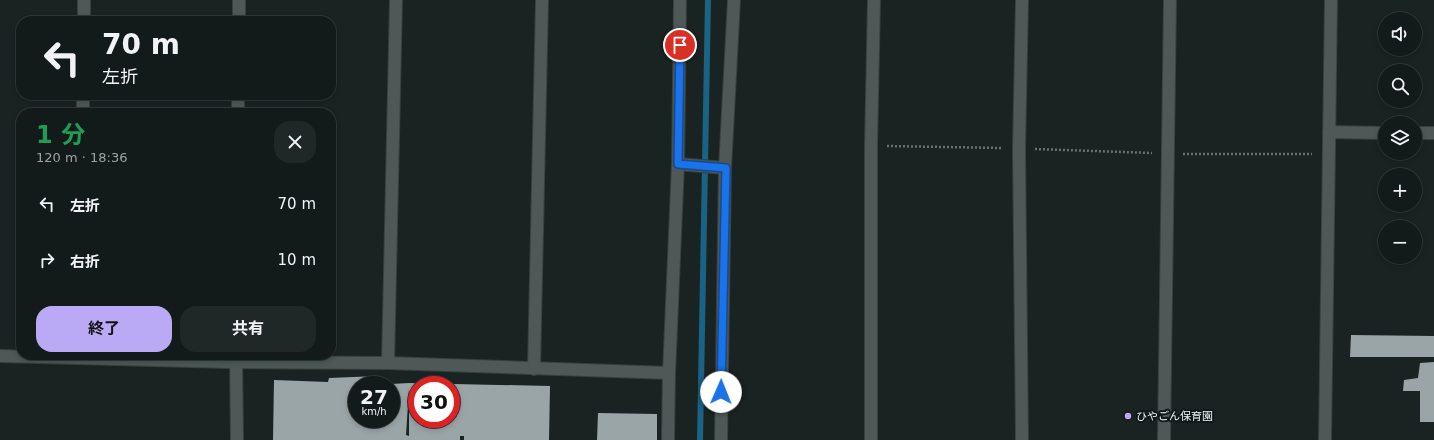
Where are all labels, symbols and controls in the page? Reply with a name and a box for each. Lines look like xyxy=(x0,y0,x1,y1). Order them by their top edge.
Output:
map controls xyxy=(1378,12,1422,264)
button: sound xyxy=(1378,12,1422,56)
text: 70 m xyxy=(102,28,180,61)
pin xyxy=(663,28,697,62)
icon: left xyxy=(36,32,88,84)
icon: arrive xyxy=(669,34,691,56)
button: search xyxy=(1378,64,1422,108)
text: 左折 xyxy=(102,66,138,87)
button: layers xyxy=(1378,116,1422,160)
text: 1 分 xyxy=(36,121,85,149)
button: close xyxy=(274,121,316,163)
text: 120 m · 18:36 xyxy=(36,150,127,165)
button: + xyxy=(1378,168,1422,212)
icon: left xyxy=(36,193,58,215)
text: 70 m xyxy=(278,195,316,213)
text: 左折 xyxy=(70,197,100,215)
button: − xyxy=(1378,220,1422,264)
icon: right xyxy=(36,249,58,271)
text: 10 m xyxy=(278,251,316,269)
text: 右折 xyxy=(70,253,100,271)
button: 終了 xyxy=(36,306,172,352)
button: 共有 xyxy=(180,306,316,352)
position arrow xyxy=(700,371,742,413)
speed limit sign: 30 xyxy=(408,376,460,428)
text: 27 xyxy=(360,385,388,409)
text: km/h xyxy=(361,406,387,417)
place label: ひやごん保育園 xyxy=(1136,410,1213,423)
marker: ひやごん保育園 xyxy=(1123,411,1133,421)

